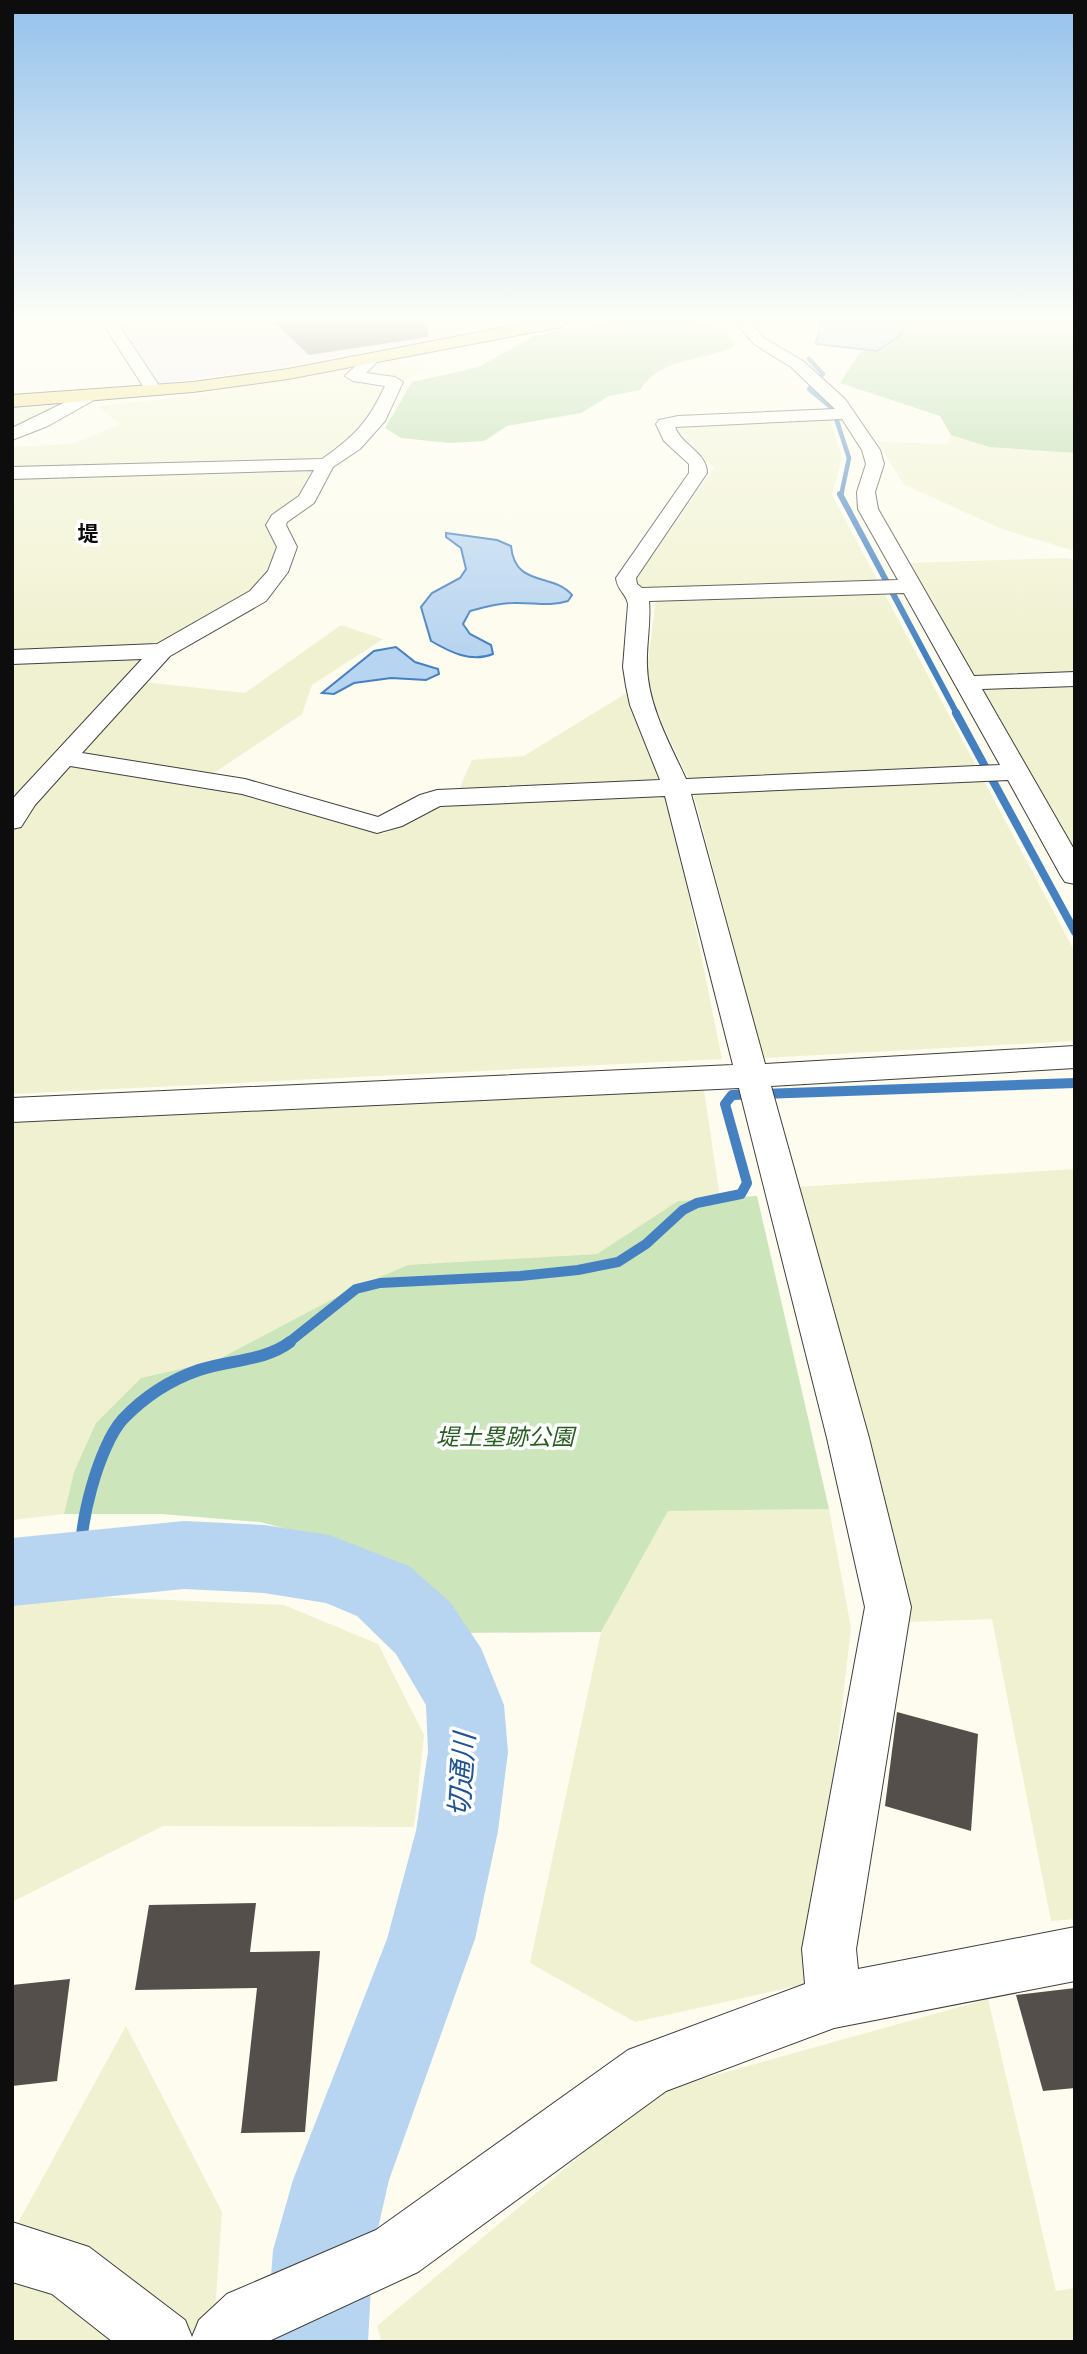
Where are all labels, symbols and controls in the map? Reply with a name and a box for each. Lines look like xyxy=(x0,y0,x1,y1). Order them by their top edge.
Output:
district label: 堤 xyxy=(78,522,99,546)
park label: 堤土塁跡公園 xyxy=(436,1424,577,1450)
water label: 切通川 xyxy=(444,1729,481,1818)

